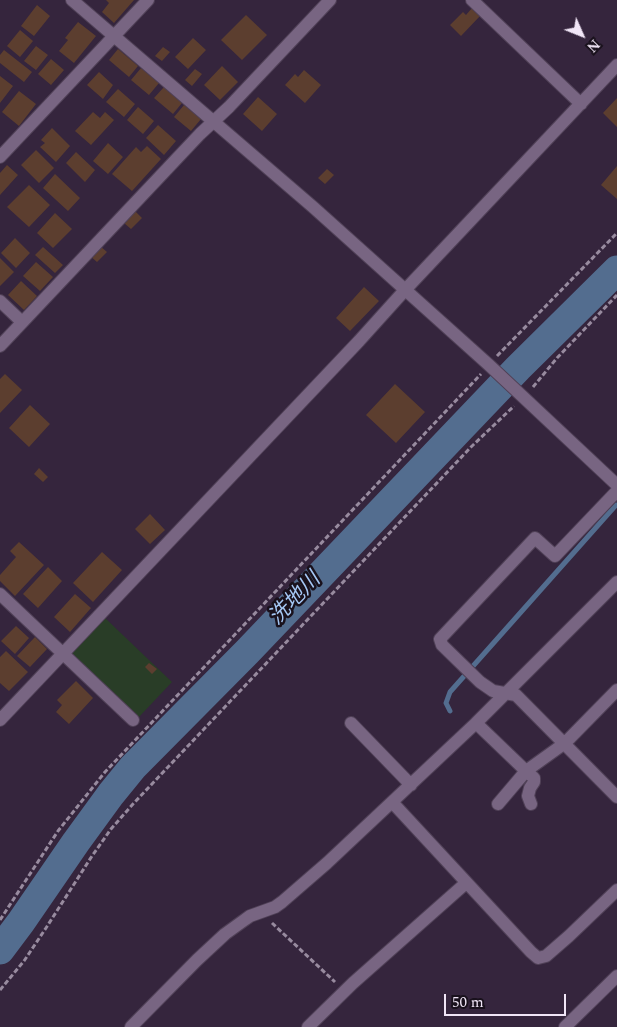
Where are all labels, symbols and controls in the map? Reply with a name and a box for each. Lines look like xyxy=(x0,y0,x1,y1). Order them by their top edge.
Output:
north arrow xyxy=(557,10,607,60)
text: N xyxy=(582,34,605,57)
water label: 洗地川 xyxy=(265,569,327,631)
scale bar xyxy=(447,984,570,1016)
text: 50 m xyxy=(452,991,484,1014)

